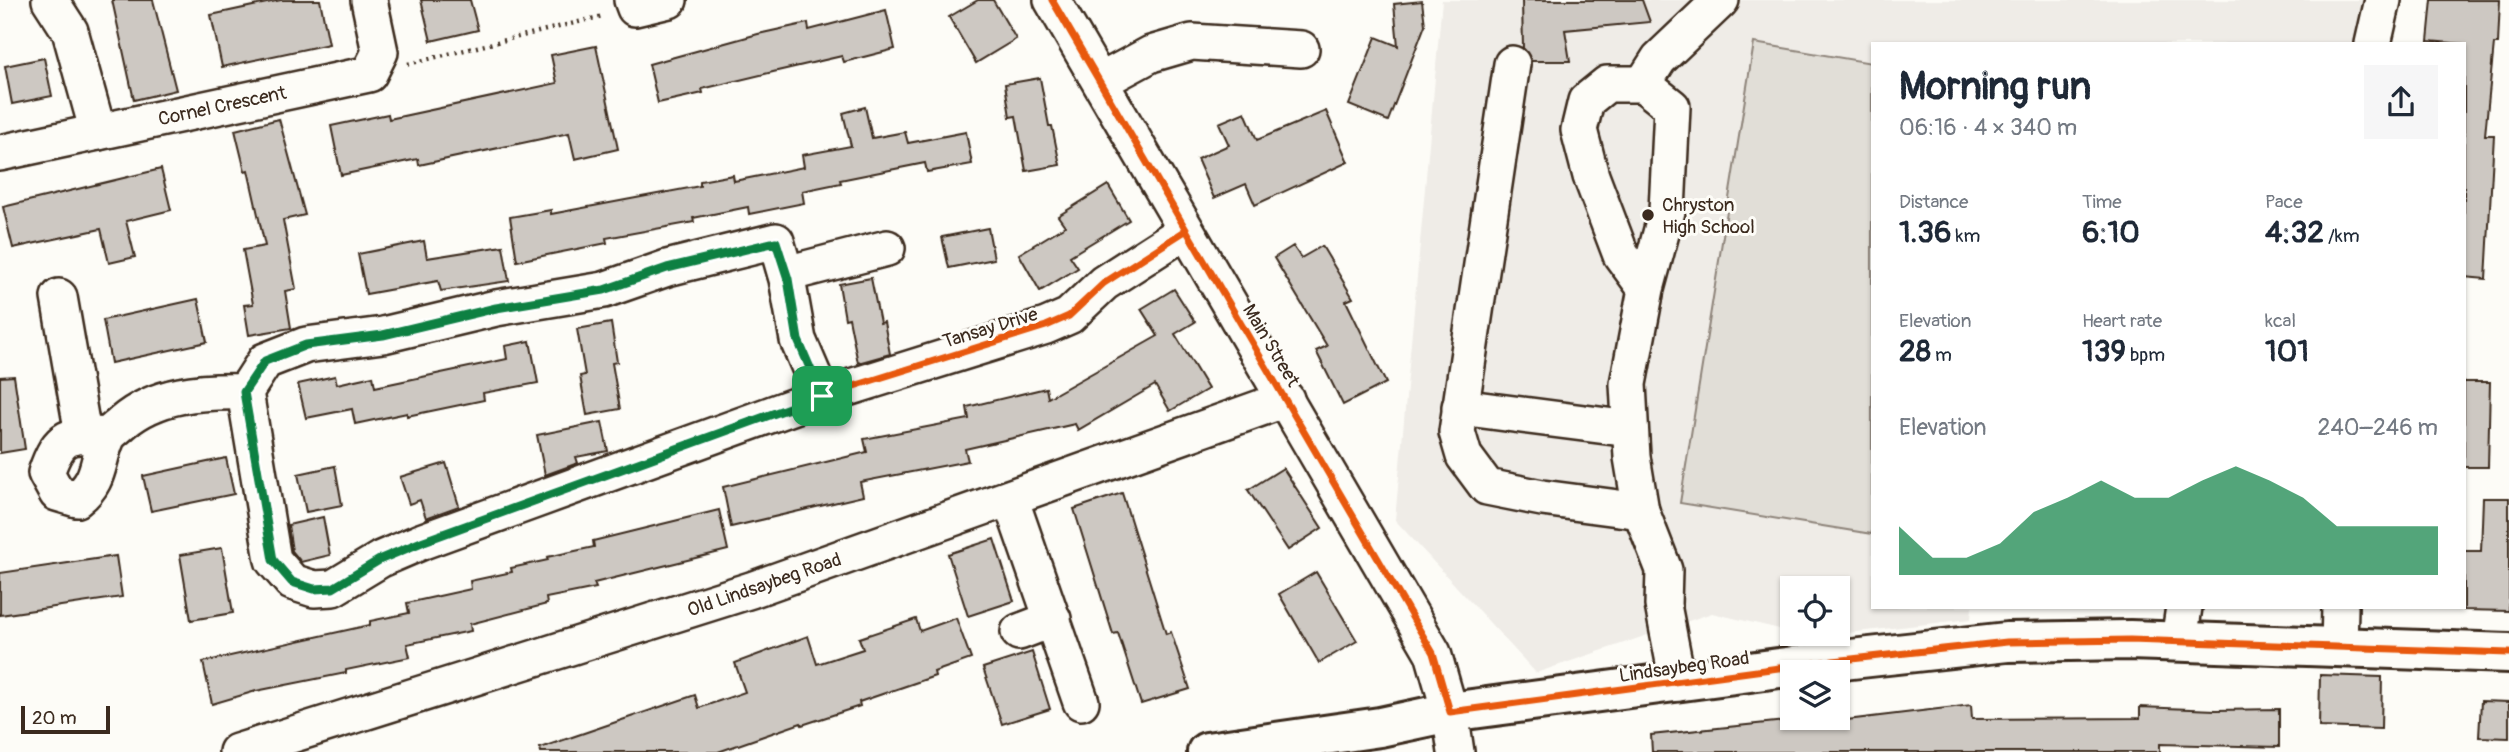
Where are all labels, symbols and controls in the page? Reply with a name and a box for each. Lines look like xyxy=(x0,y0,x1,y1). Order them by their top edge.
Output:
text: Morning run xyxy=(1899,63,2091,111)
button: share xyxy=(2364,65,2438,139)
street label: Cornel Crescent xyxy=(156,81,289,131)
text: 06:16 · 4 × 340 m xyxy=(1899,113,2077,142)
text: Distance xyxy=(1899,190,1968,214)
text: Time xyxy=(2082,190,2122,214)
text: Pace xyxy=(2265,190,2303,214)
place label: Chryston High School xyxy=(1662,193,1755,239)
marker: Chryston High School xyxy=(1640,207,1656,223)
text: 1.36 xyxy=(1899,214,1952,251)
text: 6:10 xyxy=(2082,214,2140,251)
text: 4:32 xyxy=(2265,214,2324,251)
text: km xyxy=(1952,224,1980,248)
text: /km xyxy=(2324,224,2360,248)
street label: Main Street xyxy=(1237,300,1305,391)
street label: Tansay Drive xyxy=(940,302,1041,354)
text: Elevation xyxy=(1899,309,1971,333)
text: Heart rate xyxy=(2082,309,2162,333)
text: kcal xyxy=(2265,309,2296,333)
text: 28 xyxy=(1899,333,1931,370)
text: 139 xyxy=(2082,333,2126,370)
text: 101 xyxy=(2265,333,2309,370)
text: m xyxy=(1931,343,1952,367)
text: bpm xyxy=(2126,343,2165,367)
pin xyxy=(792,366,852,426)
icon: arrive xyxy=(803,377,841,415)
text: Elevation xyxy=(1899,413,1987,442)
text: 240–246 m xyxy=(2318,413,2438,442)
street label: Old Lindsaybeg Road xyxy=(684,547,844,623)
map controls xyxy=(1780,576,1850,730)
button: locate xyxy=(1780,576,1850,646)
street label: Lindsaybeg Road xyxy=(1618,646,1751,688)
button: layers xyxy=(1780,660,1850,730)
scale bar xyxy=(21,703,110,735)
text: 20 m xyxy=(32,706,77,730)

